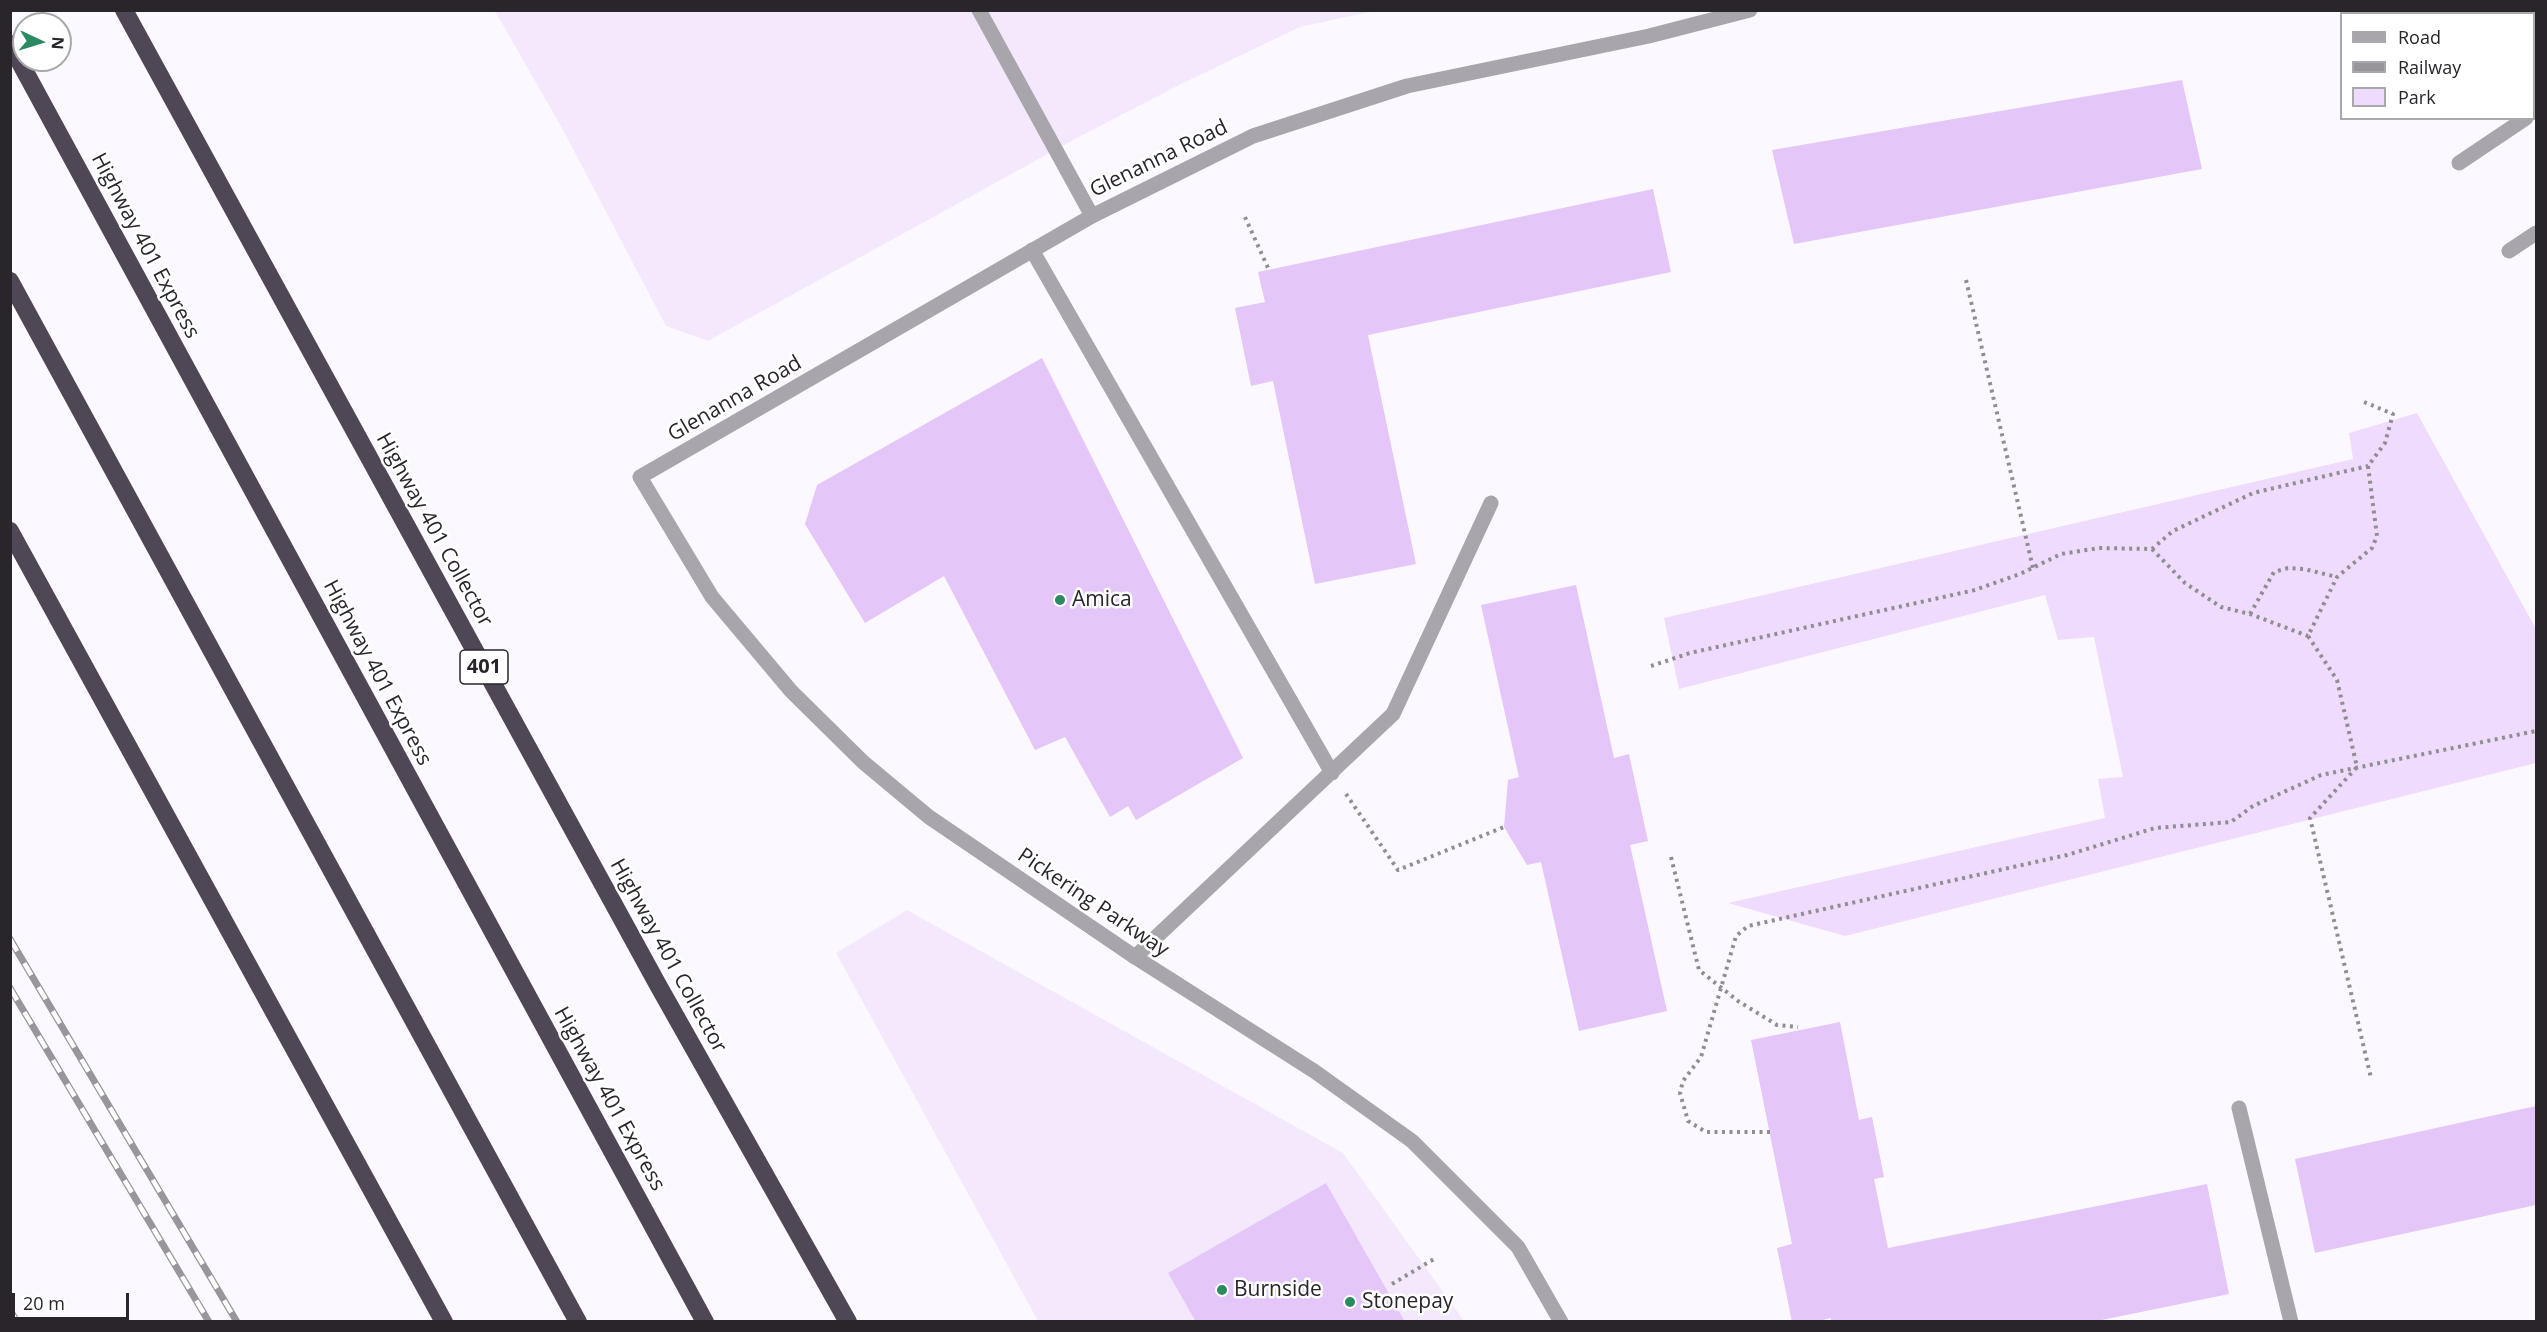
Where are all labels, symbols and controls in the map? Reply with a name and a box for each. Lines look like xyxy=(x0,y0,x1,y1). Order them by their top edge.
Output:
north arrow xyxy=(12,12,72,72)
legend xyxy=(2340,12,2535,120)
text: Road xyxy=(2398,25,2441,49)
text: N xyxy=(47,36,69,50)
text: Railway xyxy=(2398,55,2461,79)
text: Park xyxy=(2398,85,2436,109)
street label: Glenanna Road xyxy=(1086,115,1232,203)
street label: Highway 401 Express xyxy=(85,149,205,343)
street label: Glenanna Road xyxy=(664,351,806,447)
street label: Highway 401 Collector xyxy=(370,429,498,631)
street label: Highway 401 Express xyxy=(317,576,437,770)
place label: Amica xyxy=(1072,587,1132,613)
marker: Amica xyxy=(1053,593,1067,607)
road number: 401 xyxy=(460,650,508,684)
street label: Pickering Parkway xyxy=(1013,843,1173,963)
street label: Highway 401 Collector xyxy=(604,855,732,1057)
street label: Highway 401 Express xyxy=(548,1003,670,1195)
place label: Burnside xyxy=(1234,1277,1322,1303)
scale bar xyxy=(15,1281,132,1319)
marker: Burnside xyxy=(1215,1283,1229,1297)
place label: Stonepay xyxy=(1362,1289,1453,1315)
text: 20 m xyxy=(23,1291,65,1315)
marker: Stonepay xyxy=(1343,1295,1357,1309)

